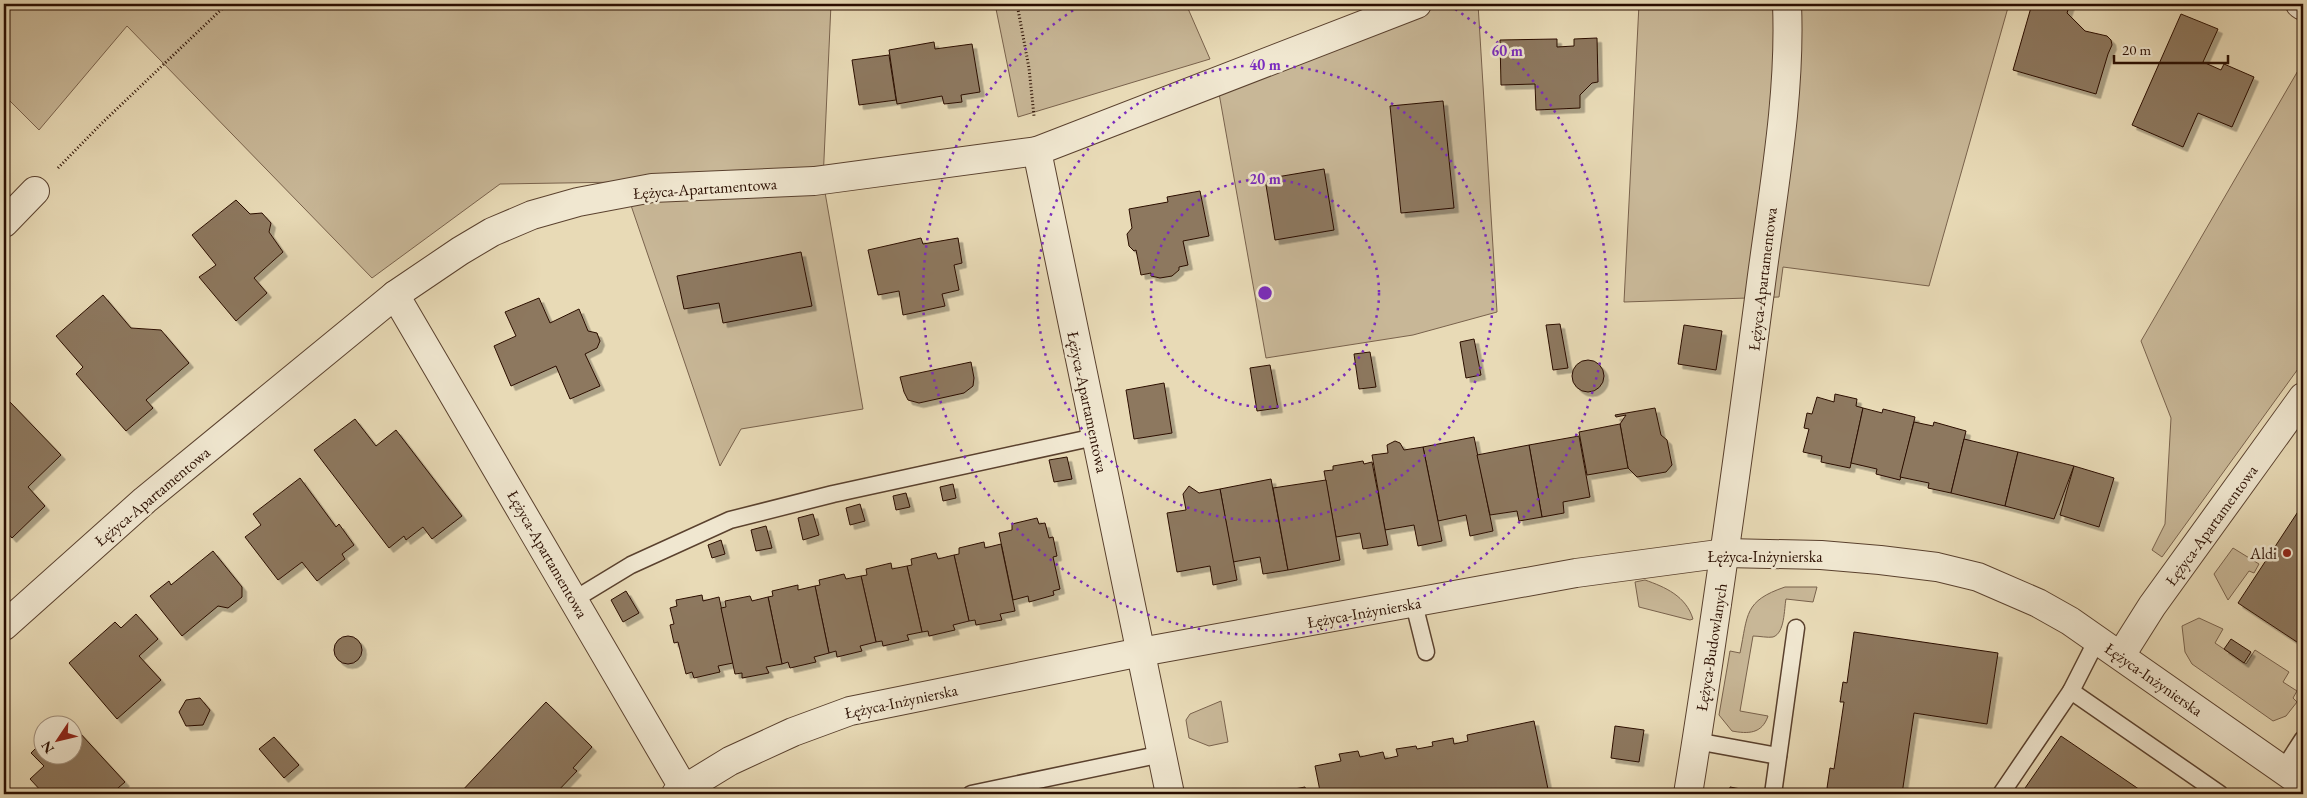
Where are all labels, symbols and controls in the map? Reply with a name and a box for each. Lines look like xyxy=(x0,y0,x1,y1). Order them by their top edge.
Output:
scale bar xyxy=(2114,32,2228,64)
text: 20 m xyxy=(2122,40,2151,59)
text: 60 m xyxy=(1491,41,1523,60)
text: 40 m xyxy=(1249,55,1281,74)
text: 20 m xyxy=(1249,169,1281,188)
street label: Łężyca-Apartamentowa xyxy=(632,173,778,204)
street label: Łężyca-Apartamentowa xyxy=(1743,206,1782,352)
centre of rings xyxy=(1256,284,1274,302)
street label: Łężyca-Apartamentowa xyxy=(1062,329,1113,475)
street label: Łężyca-Apartamentowa xyxy=(90,442,215,551)
street label: Łężyca-Apartamentowa xyxy=(2161,460,2263,590)
street label: Łężyca-Apartamentowa xyxy=(502,487,593,623)
place label: Aldi xyxy=(2249,543,2277,564)
street label: Łężyca-Inżynierska xyxy=(1707,546,1823,567)
marker: Aldi xyxy=(2281,547,2293,559)
street label: Łężyca-Budowlanych xyxy=(1691,582,1732,712)
street label: Łężyca-Inżynierska xyxy=(1306,592,1423,633)
street label: Łężyca-Inżynierska xyxy=(2101,638,2207,721)
street label: Łężyca-Inżynierska xyxy=(843,679,960,724)
north arrow xyxy=(32,716,82,766)
text: N xyxy=(36,737,58,757)

